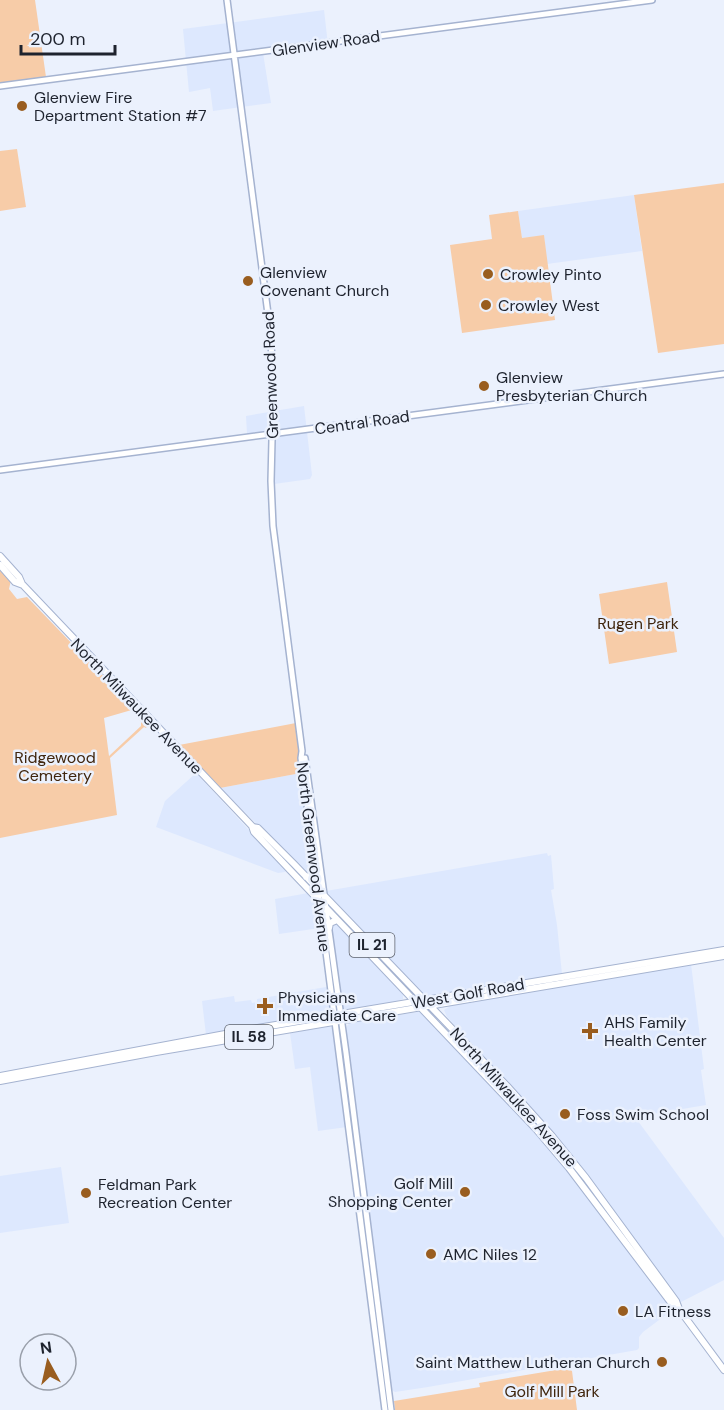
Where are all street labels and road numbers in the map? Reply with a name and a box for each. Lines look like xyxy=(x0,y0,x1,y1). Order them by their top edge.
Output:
street label: Glenview Road xyxy=(271,26,381,61)
street label: Greenwood Road xyxy=(258,311,283,439)
street label: Central Road xyxy=(313,405,411,440)
street label: North Milwaukee Avenue xyxy=(66,634,207,779)
street label: North Greenwood Avenue xyxy=(291,761,336,953)
road number: IL 21 xyxy=(350,933,394,957)
street label: West Golf Road xyxy=(410,973,526,1014)
street label: North Milwaukee Avenue xyxy=(445,1023,582,1172)
road number: IL 58 xyxy=(225,1025,273,1049)

